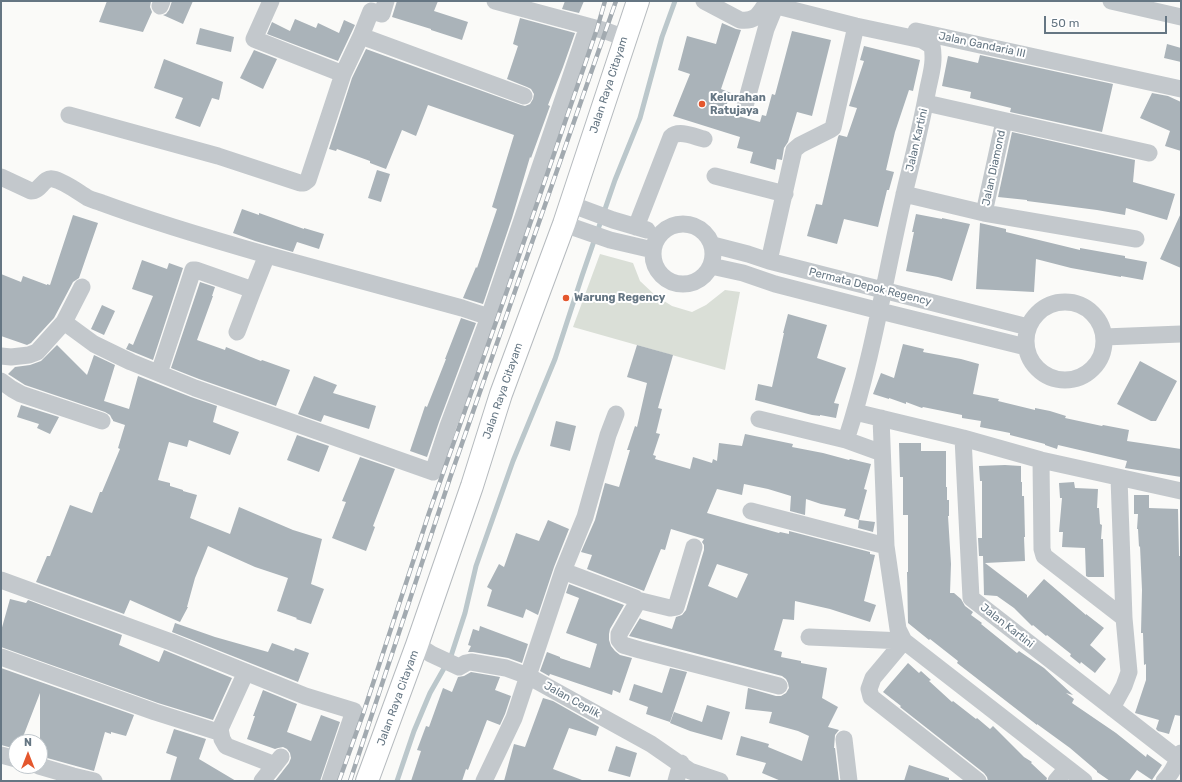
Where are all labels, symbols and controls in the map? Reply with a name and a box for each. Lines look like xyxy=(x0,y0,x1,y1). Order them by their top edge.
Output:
scale bar xyxy=(1046,8,1169,34)
text: 50 m xyxy=(1051,16,1079,30)
street label: Jalan Gandaria III xyxy=(937,29,1027,61)
street label: Jalan Raya Citayam xyxy=(587,35,631,135)
place label: Kelurahan Ratujaya xyxy=(710,91,766,117)
marker: Kelurahan Ratujaya xyxy=(697,99,707,109)
street label: Jalan Kartini xyxy=(903,107,931,173)
street label: Jalan Diamond xyxy=(980,129,1008,207)
street label: Permata Depok Regency xyxy=(807,265,933,309)
place label: Warung Regency xyxy=(574,291,665,305)
marker: Warung Regency xyxy=(561,293,571,303)
street label: Jalan Raya Citayam xyxy=(480,341,526,441)
street label: Jalan Kartini xyxy=(978,601,1036,651)
street label: Jalan Raya Citayam xyxy=(375,648,421,748)
street label: Jalan Ceplik xyxy=(542,679,602,721)
north arrow xyxy=(8,734,48,774)
text: N xyxy=(24,736,32,749)

